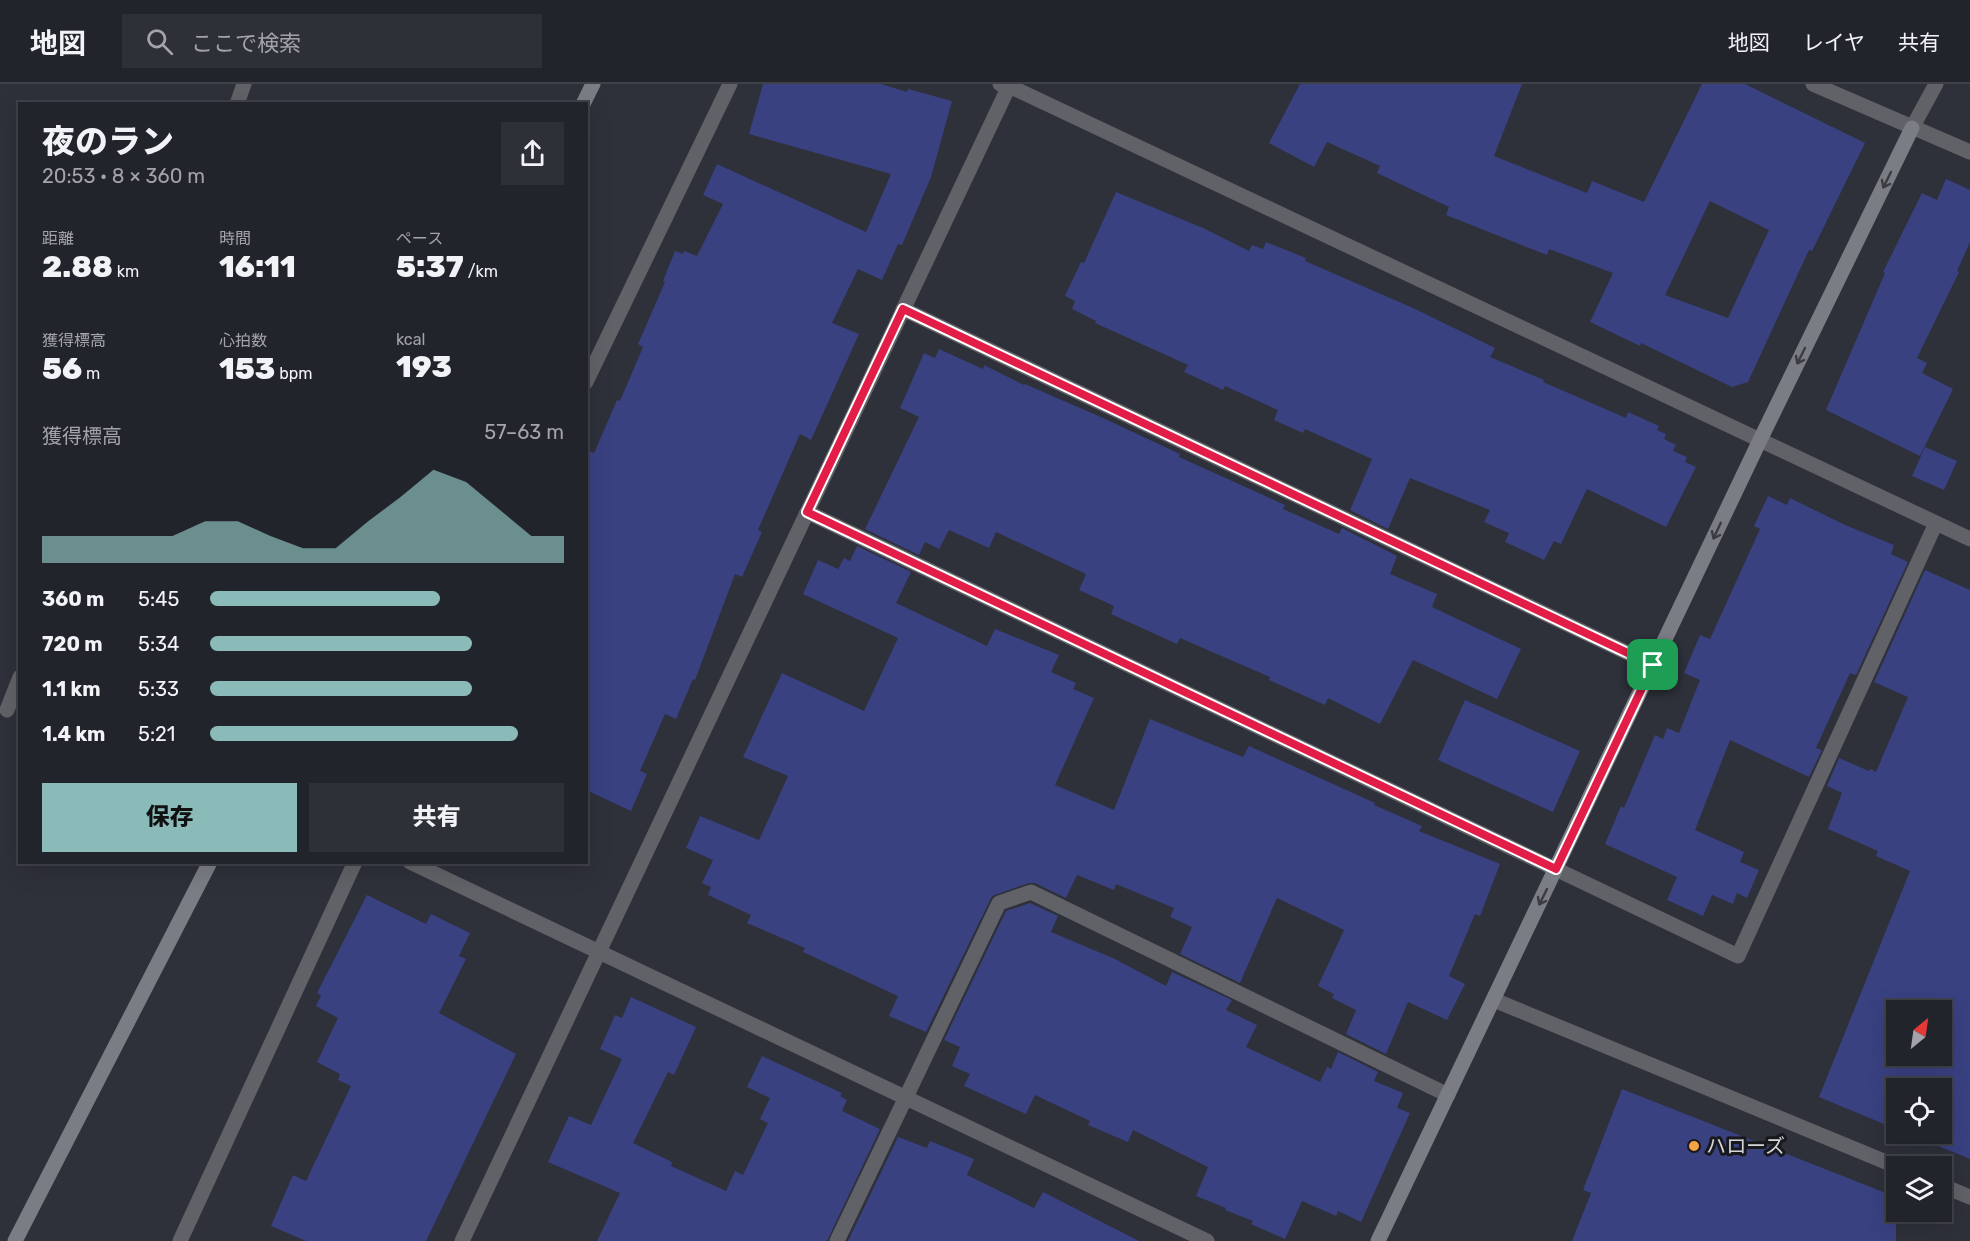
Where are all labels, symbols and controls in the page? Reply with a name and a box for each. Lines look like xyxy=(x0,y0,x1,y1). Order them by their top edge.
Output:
search box xyxy=(122,14,542,68)
icon: search xyxy=(143,25,176,58)
text: 地図 xyxy=(30,27,86,60)
text: ここで検索 xyxy=(191,30,301,57)
text: 地図 xyxy=(1728,30,1770,55)
text: レイヤ xyxy=(1803,30,1865,55)
text: 共有 xyxy=(1898,30,1940,55)
text: 夜のラン xyxy=(42,122,174,161)
button: share xyxy=(501,122,564,185)
text: 20:53 · 8 × 360 m xyxy=(42,164,205,188)
one-way arrow xyxy=(1880,171,1892,189)
text: 距離 xyxy=(42,229,74,248)
text: 時間 xyxy=(219,229,251,248)
text: ペース xyxy=(396,229,443,248)
text: 2.88 xyxy=(42,249,113,285)
text: 16:11 xyxy=(219,249,296,285)
text: 5:37 xyxy=(396,249,464,285)
text: km xyxy=(113,262,139,281)
text: /km xyxy=(464,262,498,281)
text: kcal xyxy=(396,330,425,349)
text: 獲得標高 xyxy=(42,331,106,350)
text: 心拍数 xyxy=(219,331,267,350)
one-way arrow xyxy=(1795,346,1807,364)
text: 193 xyxy=(396,349,452,385)
text: 56 xyxy=(42,351,82,387)
text: 153 xyxy=(219,351,275,387)
text: m xyxy=(82,364,100,383)
text: bpm xyxy=(275,364,313,383)
text: 57–63 m xyxy=(484,420,564,444)
text: 獲得標高 xyxy=(42,424,122,448)
one-way arrow xyxy=(1711,522,1723,540)
text: 360 m xyxy=(42,587,104,611)
text: 5:45 xyxy=(138,587,179,611)
text: 720 m xyxy=(42,632,103,656)
text: 5:34 xyxy=(138,632,179,656)
pin xyxy=(1627,639,1678,690)
icon: arrive xyxy=(1636,648,1669,681)
text: 1.1 km xyxy=(42,677,101,701)
text: 5:33 xyxy=(138,677,179,701)
text: 1.4 km xyxy=(42,722,105,746)
text: 5:21 xyxy=(138,722,175,746)
button: 保存 xyxy=(42,783,297,852)
button: 共有 xyxy=(309,783,564,852)
one-way arrow xyxy=(1536,887,1548,905)
north arrow xyxy=(1886,1000,1952,1066)
map controls xyxy=(1886,1000,1952,1222)
button: locate xyxy=(1886,1078,1952,1144)
place label: ハローズ xyxy=(1706,1134,1785,1158)
marker: ハローズ xyxy=(1687,1139,1701,1153)
button: layers xyxy=(1886,1156,1952,1222)

